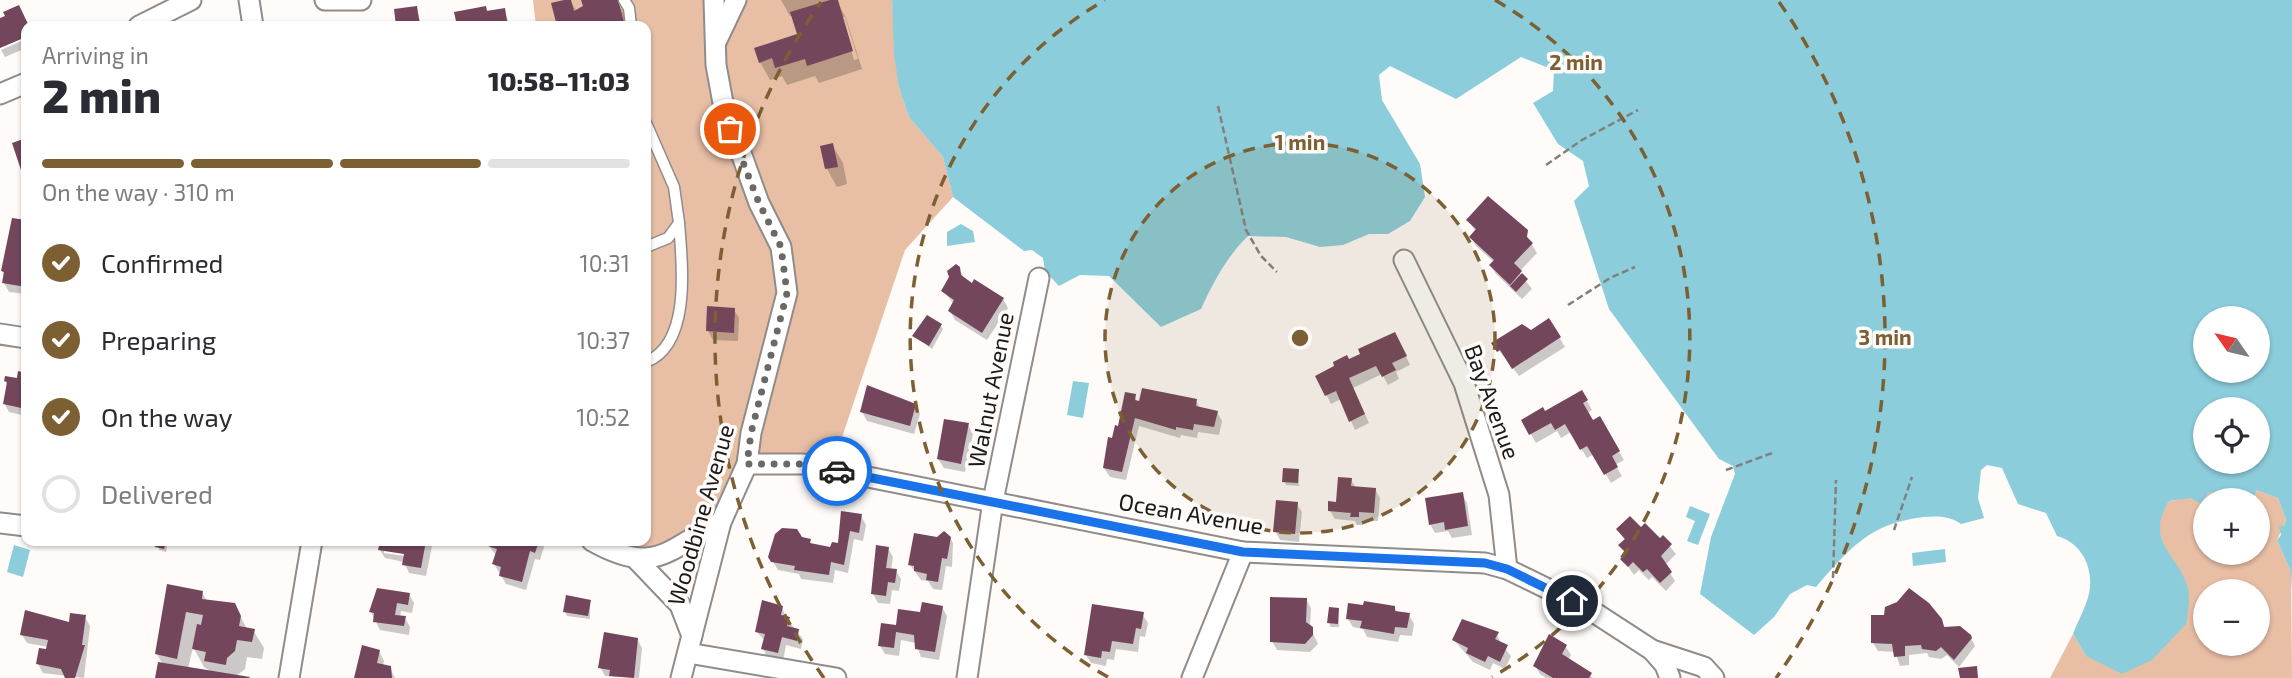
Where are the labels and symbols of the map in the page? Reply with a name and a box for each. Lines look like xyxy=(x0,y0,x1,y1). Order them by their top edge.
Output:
text: 2 min xyxy=(1549,49,1603,74)
pin xyxy=(700,99,760,159)
text: 1 min xyxy=(1275,129,1325,154)
north arrow xyxy=(2193,306,2270,383)
street label: Walnut Avenue xyxy=(961,310,1019,470)
text: 3 min xyxy=(1858,324,1912,349)
centre of rings xyxy=(1288,326,1312,350)
street label: Bay Avenue xyxy=(1459,340,1527,463)
street label: Woodbine Avenue xyxy=(661,421,739,608)
courier xyxy=(802,436,872,506)
street label: Ocean Avenue xyxy=(1117,487,1266,540)
pin xyxy=(1542,571,1602,631)

